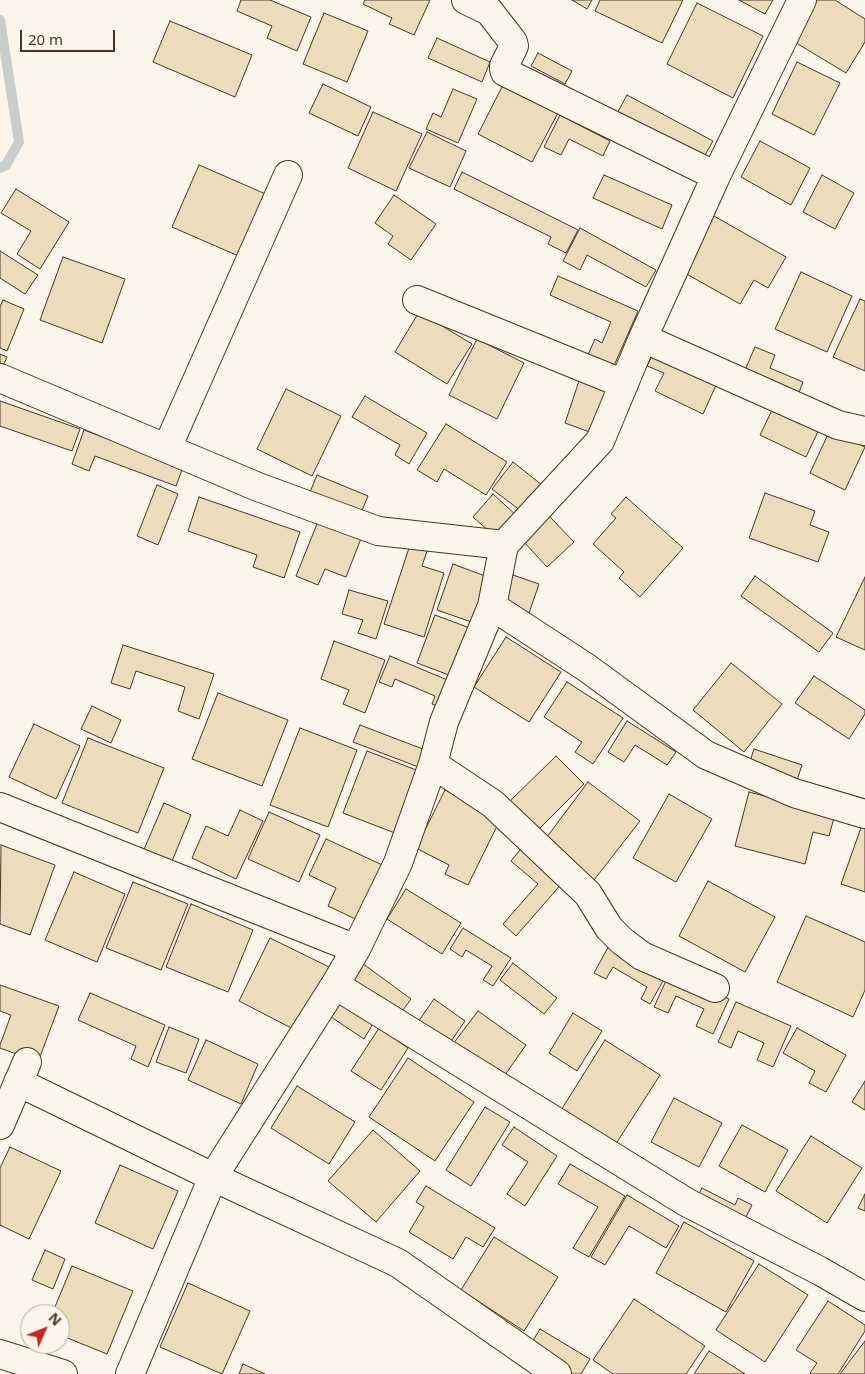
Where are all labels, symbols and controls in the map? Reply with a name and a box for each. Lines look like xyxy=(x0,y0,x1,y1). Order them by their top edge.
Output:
scale bar xyxy=(22,20,118,52)
text: 20 m xyxy=(28,29,63,49)
north arrow xyxy=(20,1304,70,1354)
text: N xyxy=(45,1308,66,1330)

